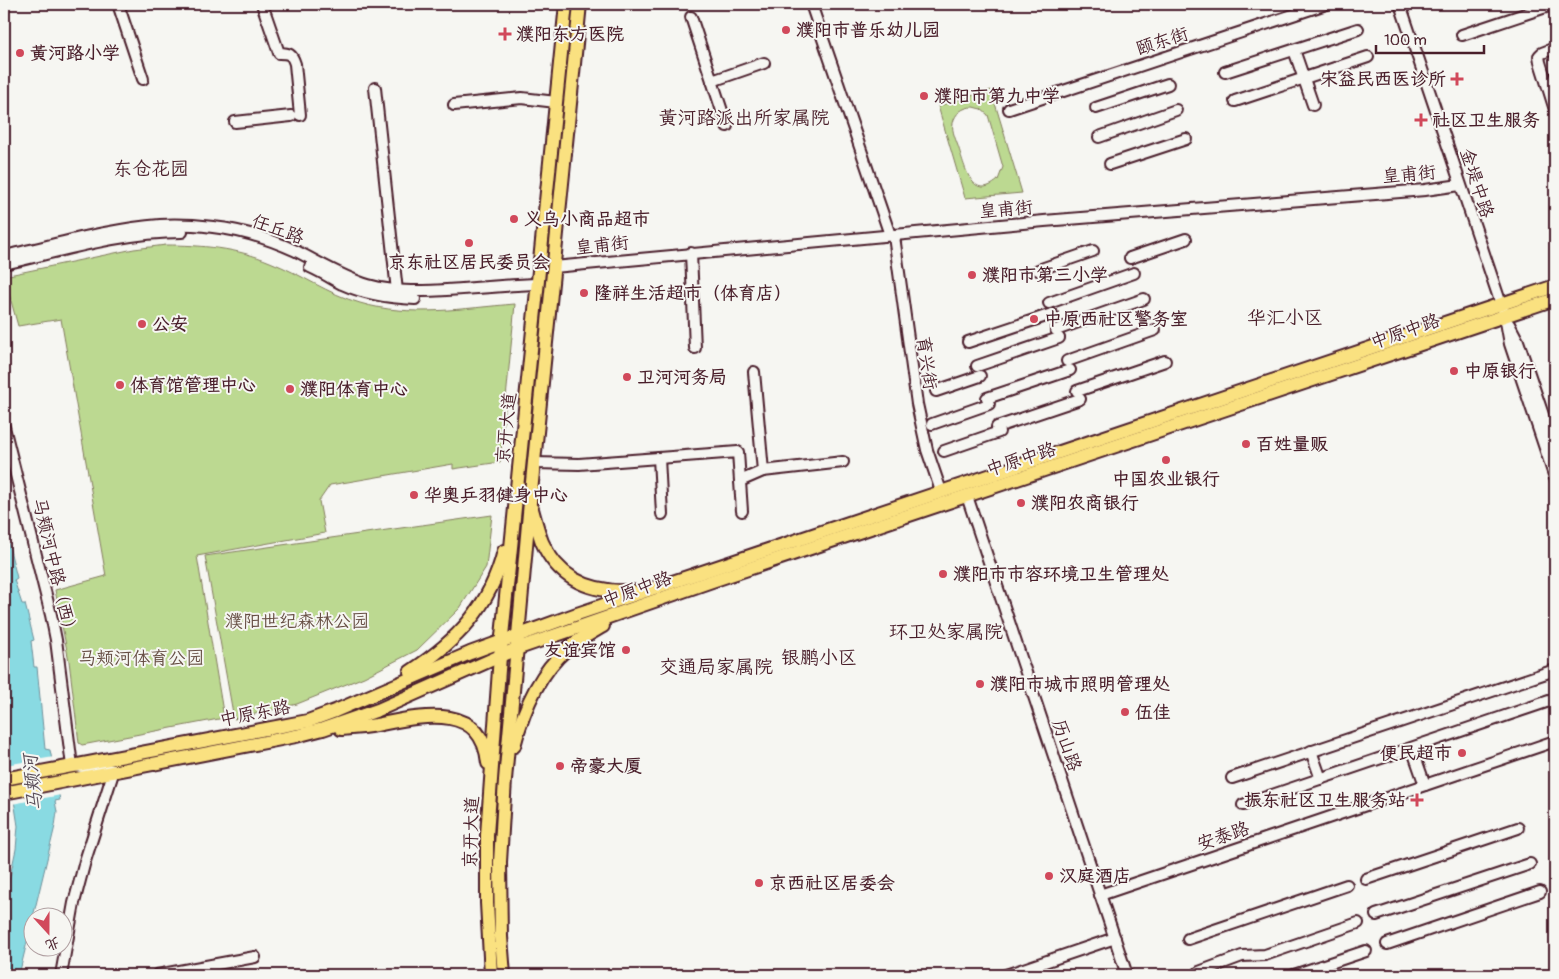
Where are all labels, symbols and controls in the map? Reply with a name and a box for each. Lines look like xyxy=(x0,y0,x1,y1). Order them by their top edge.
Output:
place label: 濮阳市普乐幼儿园 xyxy=(796,19,940,42)
street label: 颐东街 xyxy=(1133,22,1191,61)
scale bar xyxy=(1376,22,1484,54)
place label: 濮阳东方医院 xyxy=(516,23,624,46)
marker: 濮阳市普乐幼儿园 xyxy=(780,24,792,36)
marker: 濮阳东方医院 xyxy=(498,27,512,41)
text: 100 m xyxy=(1384,31,1427,50)
place label: 黄河路小学 xyxy=(30,42,120,65)
marker: 黄河路小学 xyxy=(14,47,26,59)
place label: 宋益民西医诊所 xyxy=(1320,68,1446,91)
marker: 宋益民西医诊所 xyxy=(1450,72,1464,86)
place label: 濮阳市第九中学 xyxy=(934,85,1060,108)
marker: 濮阳市第九中学 xyxy=(918,90,930,102)
district label: 黄河路派出所家属院 xyxy=(658,106,830,130)
place label: 社区卫生服务 xyxy=(1432,109,1540,132)
marker: 社区卫生服务 xyxy=(1414,113,1428,127)
street label: 金堤中路 xyxy=(1454,145,1499,221)
district label: 东仓花园 xyxy=(113,157,189,181)
street label: 皇甫街 xyxy=(1381,161,1437,188)
street label: 皇甫街 xyxy=(978,196,1034,223)
place label: 义乌小商品超市 xyxy=(524,208,650,231)
street label: 任丘路 xyxy=(249,209,307,250)
marker: 义乌小商品超市 xyxy=(508,213,520,225)
street label: 皇甫街 xyxy=(574,231,630,260)
marker: 京东社区居民委员会 xyxy=(463,237,475,249)
place label: 京东社区居民委员会 xyxy=(388,251,550,274)
place label: 濮阳市第三小学 xyxy=(982,264,1108,287)
marker: 濮阳市第三小学 xyxy=(966,269,978,281)
place label: 隆祥生活超市（体育店） xyxy=(594,282,792,305)
marker: 隆祥生活超市（体育店） xyxy=(578,287,590,299)
district label: 华汇小区 xyxy=(1247,306,1323,330)
place label: 中原西社区警务室 xyxy=(1044,308,1188,331)
street label: 中原中路 xyxy=(1367,309,1443,354)
place label: 公安 xyxy=(152,313,188,336)
marker: 中原西社区警务室 xyxy=(1028,313,1040,325)
marker: 公安 xyxy=(136,318,148,330)
street label: 育兴街 xyxy=(911,335,942,391)
place label: 中原银行 xyxy=(1464,360,1536,383)
marker: 中原银行 xyxy=(1448,365,1460,377)
place label: 卫河河务局 xyxy=(637,366,727,389)
marker: 卫河河务局 xyxy=(621,371,633,383)
place label: 体育馆管理中心 xyxy=(130,374,256,397)
place label: 濮阳体育中心 xyxy=(300,378,408,401)
marker: 体育馆管理中心 xyxy=(114,379,126,391)
marker: 濮阳体育中心 xyxy=(284,383,296,395)
street label: 京开大道 xyxy=(491,391,522,465)
place label: 百姓量贩 xyxy=(1256,433,1328,456)
street label: 中原中路 xyxy=(983,437,1059,482)
marker: 百姓量贩 xyxy=(1240,438,1252,450)
marker: 中国农业银行 xyxy=(1160,454,1172,466)
place label: 中国农业银行 xyxy=(1112,468,1220,491)
place label: 华奥乒羽健身中心 xyxy=(424,484,568,507)
marker: 华奥乒羽健身中心 xyxy=(408,489,420,501)
place label: 濮阳农商银行 xyxy=(1031,492,1139,515)
street label: 马颊河中路（西） xyxy=(27,495,82,641)
marker: 濮阳农商银行 xyxy=(1015,497,1027,509)
place label: 濮阳市市容环境卫生管理处 xyxy=(953,563,1169,586)
street label: 中原中路 xyxy=(599,566,675,613)
marker: 濮阳市市容环境卫生管理处 xyxy=(937,568,949,580)
park label: 濮阳世纪森林公园 xyxy=(225,610,369,633)
district label: 环卫处家属院 xyxy=(889,620,1003,644)
place label: 友谊宾馆 xyxy=(544,639,616,662)
marker: 友谊宾馆 xyxy=(620,644,632,656)
district label: 银鹏小区 xyxy=(781,646,857,670)
park label: 马颊河体育公园 xyxy=(78,647,204,670)
district label: 交通局家属院 xyxy=(659,655,773,679)
place label: 濮阳市城市照明管理处 xyxy=(990,673,1170,696)
marker: 濮阳市城市照明管理处 xyxy=(974,678,986,690)
street label: 中原东路 xyxy=(218,695,293,732)
place label: 伍佳 xyxy=(1135,701,1171,724)
marker: 伍佳 xyxy=(1119,706,1131,718)
street label: 历山路 xyxy=(1047,716,1086,774)
place label: 便民超市 xyxy=(1380,742,1452,765)
marker: 便民超市 xyxy=(1456,747,1468,759)
water label: 马颊河 xyxy=(18,750,48,813)
place label: 帝豪大厦 xyxy=(570,755,642,778)
marker: 帝豪大厦 xyxy=(554,760,566,772)
place label: 振东社区卫生服务站 xyxy=(1244,789,1406,812)
marker: 振东社区卫生服务站 xyxy=(1410,793,1424,807)
street label: 京开大道 xyxy=(459,796,484,868)
street label: 安泰路 xyxy=(1194,817,1252,856)
place label: 汉庭酒店 xyxy=(1059,865,1131,888)
marker: 汉庭酒店 xyxy=(1043,870,1055,882)
place label: 京西社区居委会 xyxy=(769,872,895,895)
marker: 京西社区居委会 xyxy=(753,877,765,889)
north arrow xyxy=(22,906,72,956)
text: 北 xyxy=(43,933,62,954)

